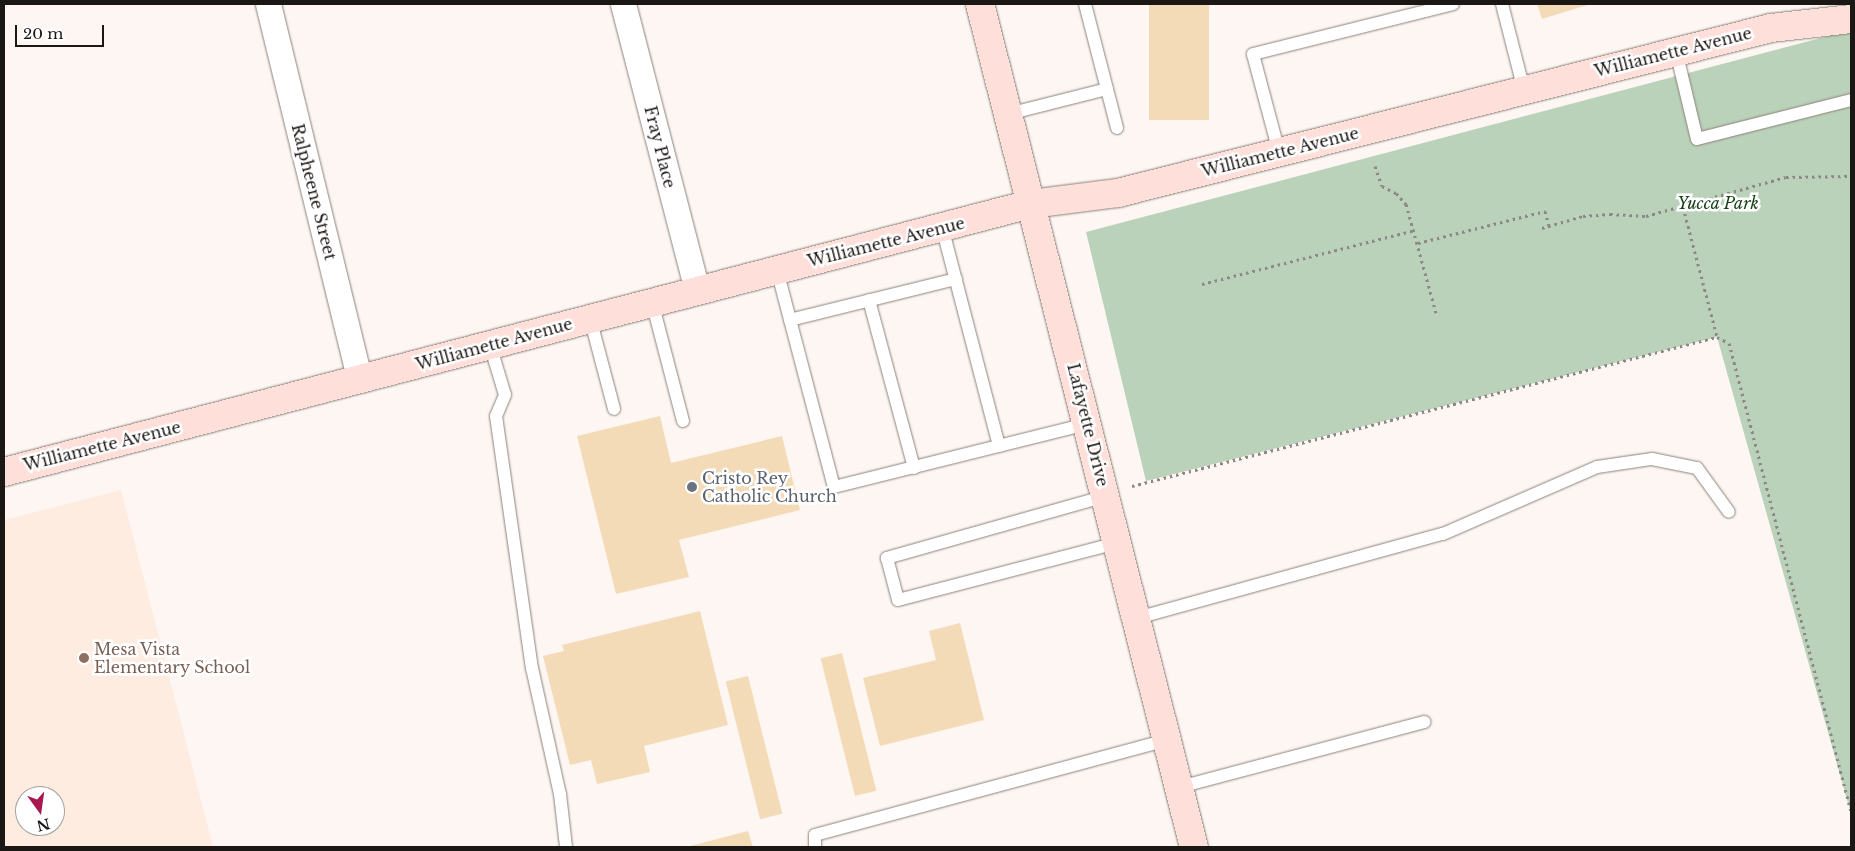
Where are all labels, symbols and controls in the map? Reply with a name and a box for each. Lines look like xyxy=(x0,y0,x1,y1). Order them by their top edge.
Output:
scale bar xyxy=(18,15,106,47)
street label: Williamette Avenue xyxy=(1592,23,1754,81)
text: 20 m xyxy=(23,24,63,43)
street label: Fray Place xyxy=(640,104,680,190)
street label: Ralpheene Street xyxy=(288,122,340,262)
street label: Williamette Avenue xyxy=(1199,123,1361,181)
park label: Yucca Park xyxy=(1677,193,1759,213)
street label: Williamette Avenue xyxy=(805,213,967,271)
street label: Williamette Avenue xyxy=(413,314,575,374)
street label: Lafayette Drive xyxy=(1063,361,1113,489)
street label: Williamette Avenue xyxy=(21,417,183,475)
place label: Cristo Rey Catholic Church xyxy=(702,468,837,506)
marker: Cristo Rey Catholic Church xyxy=(686,481,698,493)
place label: Mesa Vista Elementary School xyxy=(94,639,251,677)
marker: Mesa Vista Elementary School xyxy=(78,652,90,664)
north arrow xyxy=(15,786,65,836)
text: N xyxy=(35,814,52,835)

